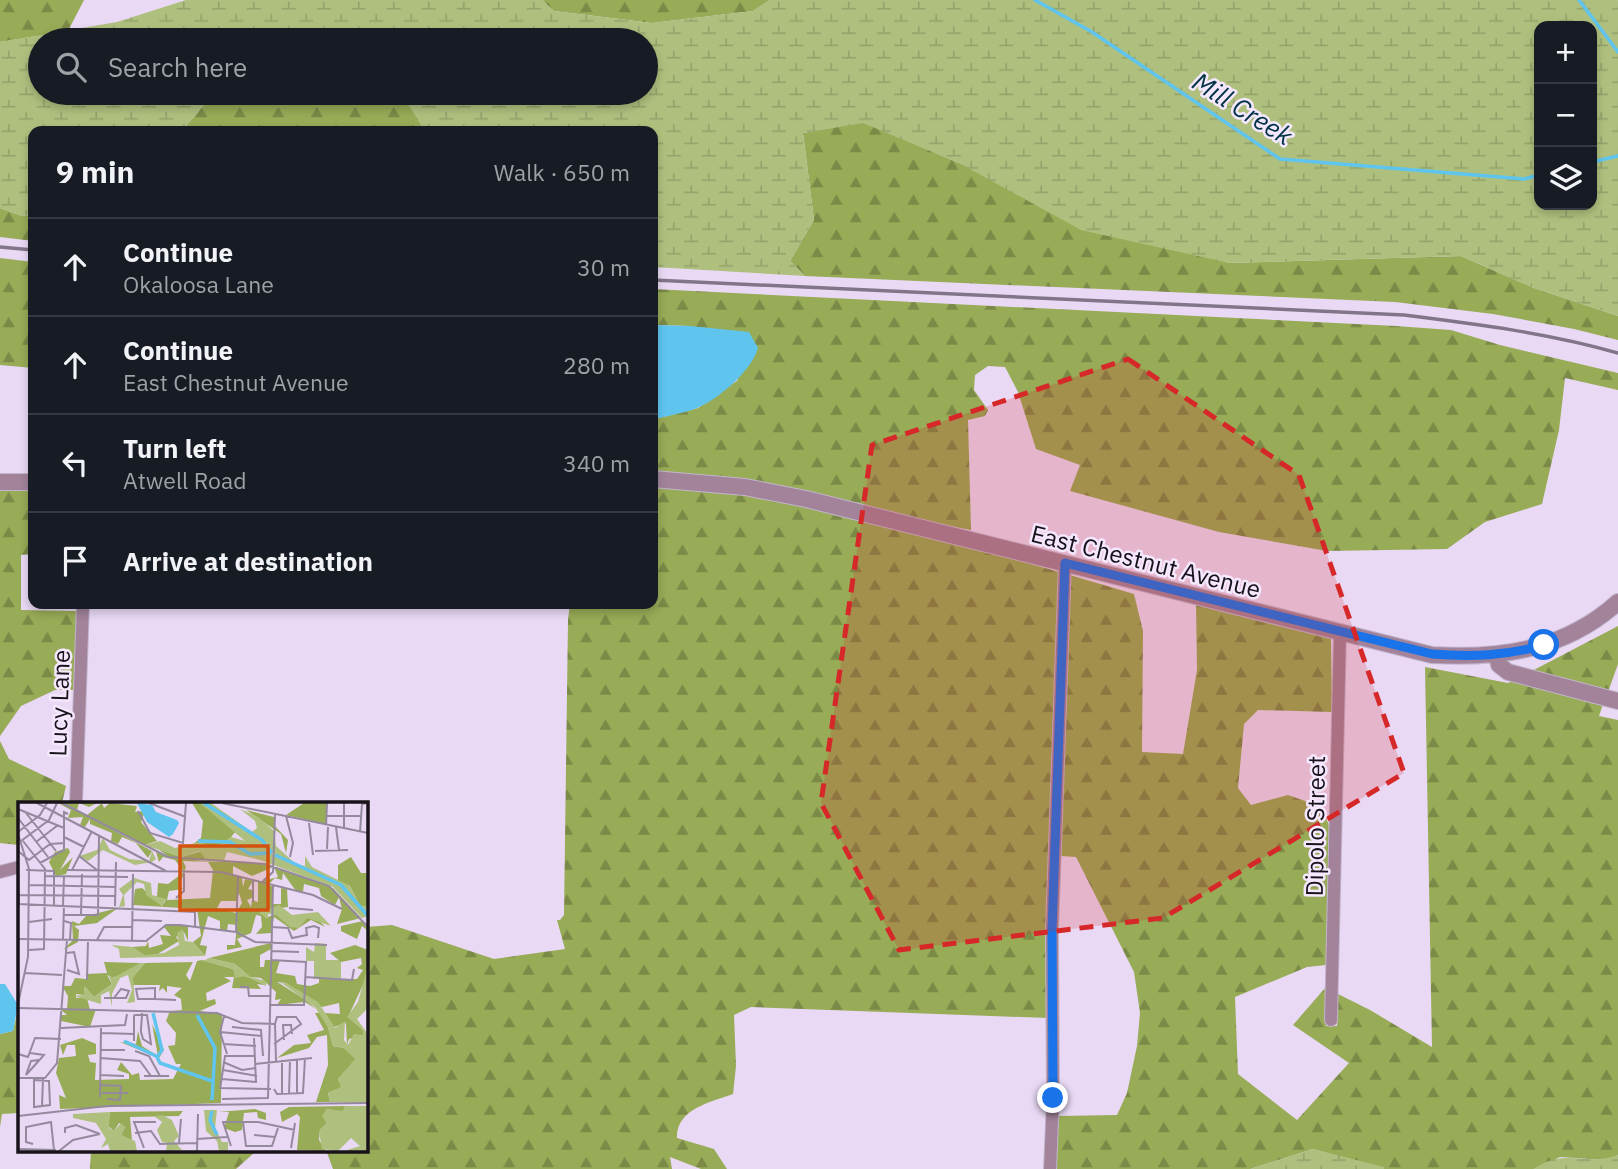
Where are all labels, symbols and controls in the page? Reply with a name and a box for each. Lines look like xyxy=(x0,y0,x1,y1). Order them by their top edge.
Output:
map controls xyxy=(1534,21,1597,210)
button: + xyxy=(1534,21,1597,84)
search box xyxy=(28,28,658,105)
icon: search xyxy=(52,48,90,86)
text: Search here xyxy=(108,50,247,84)
water label: Mill Creek xyxy=(1187,64,1300,152)
button: − xyxy=(1534,84,1597,147)
button: layers xyxy=(1534,147,1597,210)
text: 9 min xyxy=(56,152,134,191)
text: Walk · 650 m xyxy=(494,157,630,187)
text: Continue xyxy=(123,235,233,269)
icon: ahead xyxy=(56,248,94,286)
text: 30 m xyxy=(577,252,630,282)
text: Okaloosa Lane xyxy=(123,269,274,299)
text: Continue xyxy=(123,333,233,367)
icon: ahead xyxy=(56,346,94,384)
text: 280 m xyxy=(563,350,630,380)
text: East Chestnut Avenue xyxy=(123,367,349,397)
text: Turn left xyxy=(123,431,226,465)
icon: left xyxy=(56,444,94,482)
text: 340 m xyxy=(563,448,630,478)
text: Atwell Road xyxy=(123,465,247,495)
street label: East Chestnut Avenue xyxy=(1028,517,1264,605)
icon: arrive xyxy=(56,542,94,580)
text: Arrive at destination xyxy=(123,544,373,578)
route start xyxy=(1528,629,1559,660)
street label: Lucy Lane xyxy=(41,649,77,757)
street label: Dipolo Street xyxy=(1298,755,1332,897)
inset map xyxy=(18,802,368,1152)
route end xyxy=(1037,1082,1068,1113)

